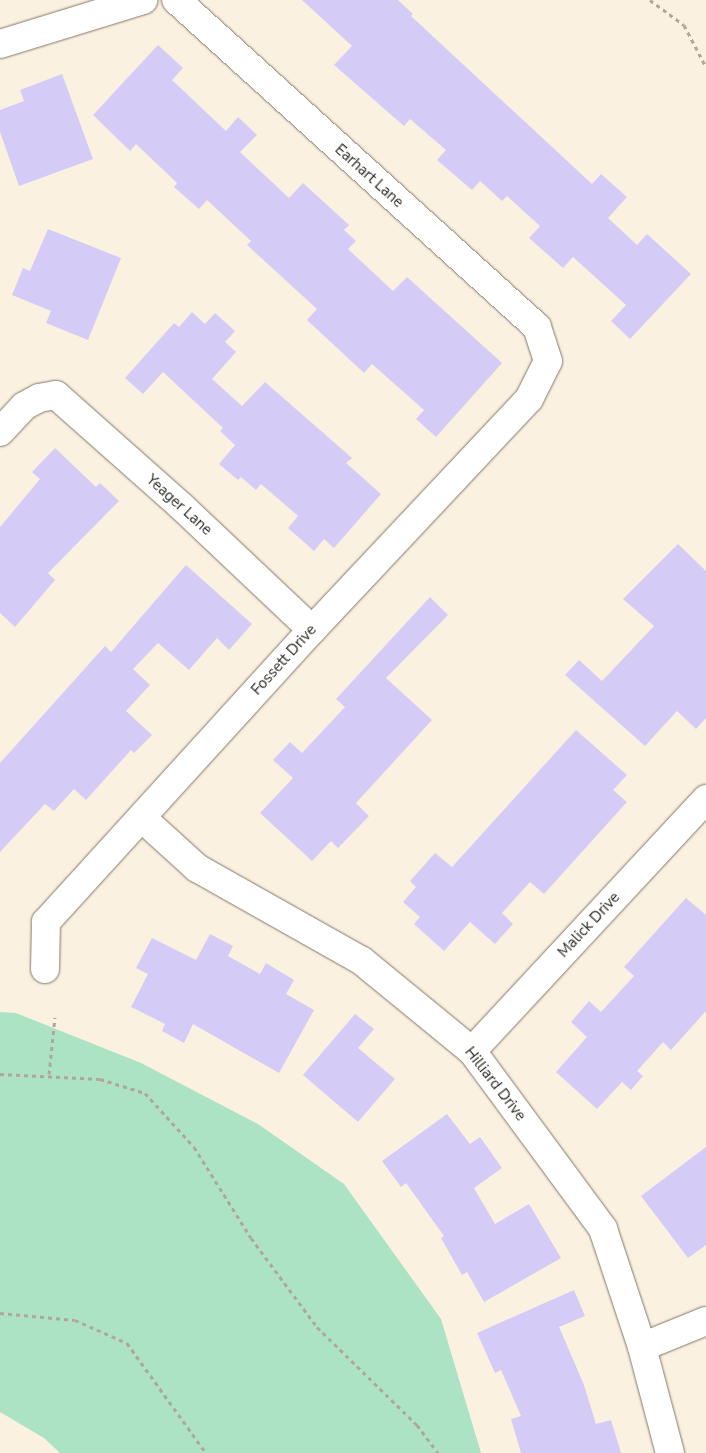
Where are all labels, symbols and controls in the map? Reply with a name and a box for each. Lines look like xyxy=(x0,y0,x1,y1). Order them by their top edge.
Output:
street label: Earhart Lane xyxy=(331,141,407,211)
street label: Yeager Lane xyxy=(142,471,216,539)
street label: Fossett Drive xyxy=(248,621,320,699)
street label: Malick Drive xyxy=(554,889,624,961)
street label: Hilliard Drive xyxy=(461,1044,529,1124)

